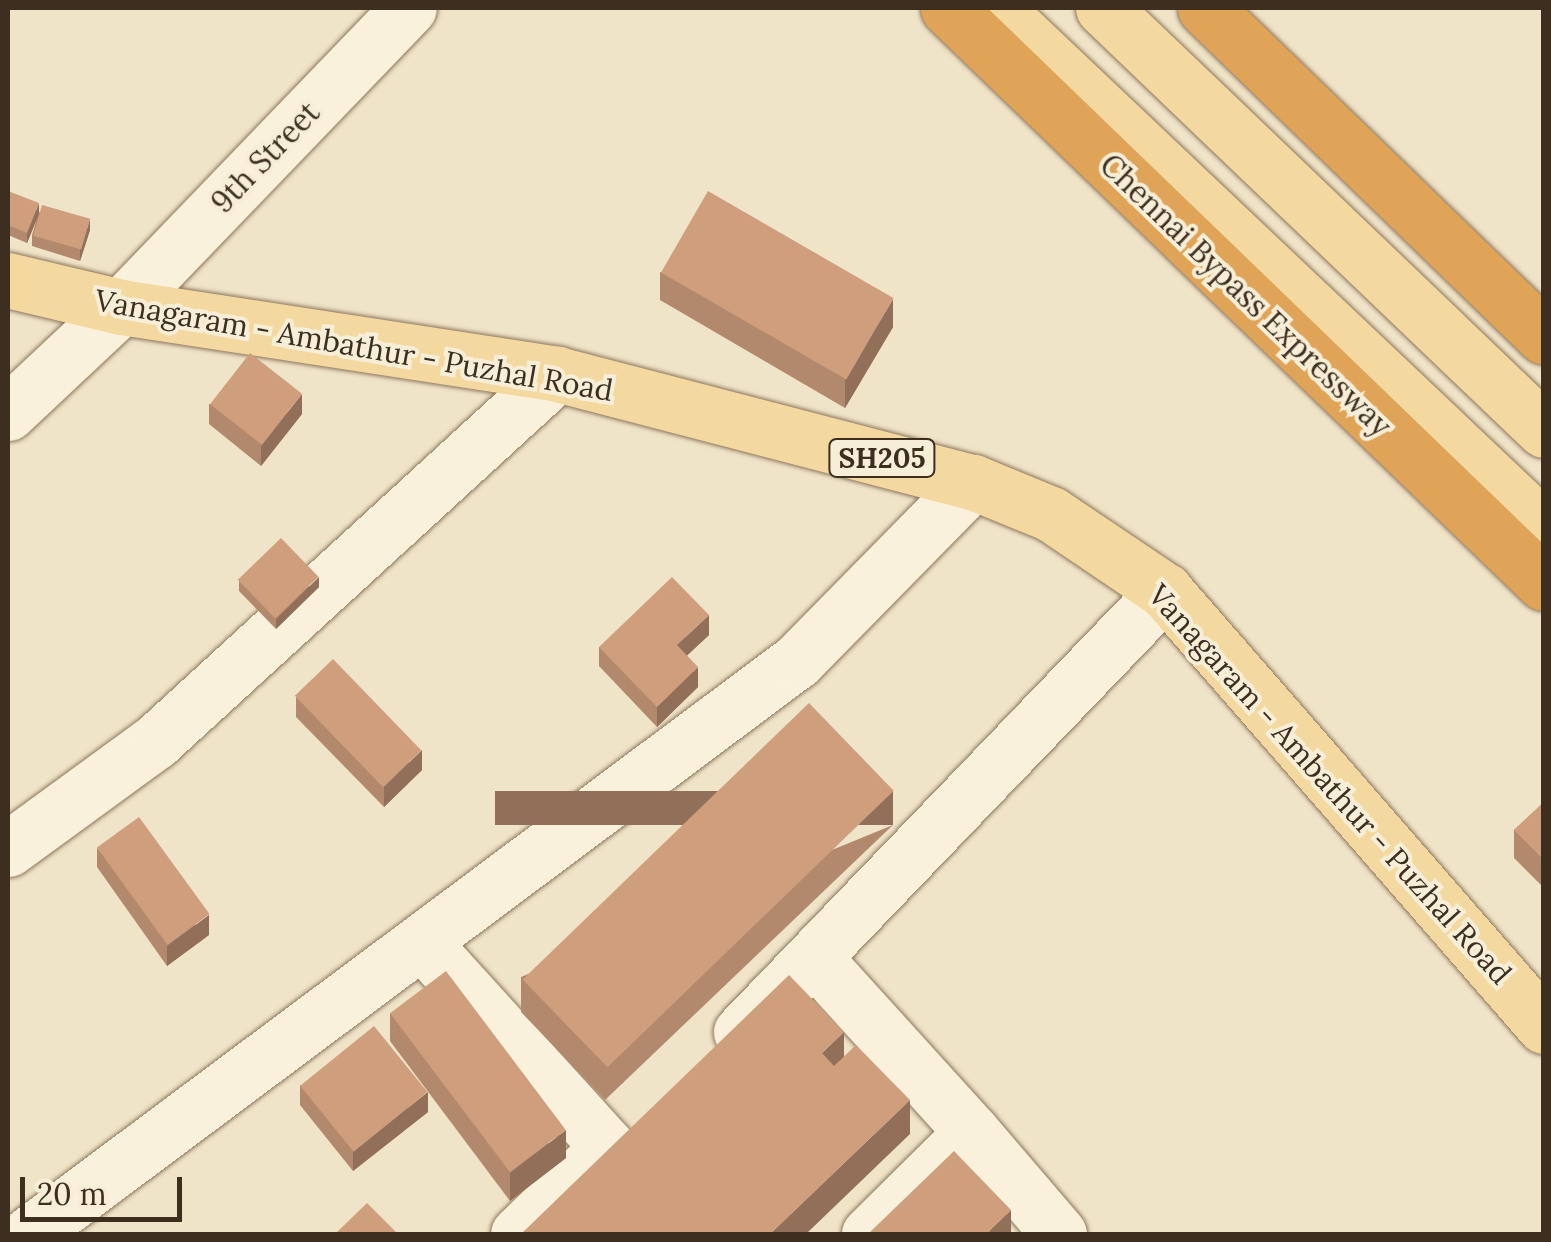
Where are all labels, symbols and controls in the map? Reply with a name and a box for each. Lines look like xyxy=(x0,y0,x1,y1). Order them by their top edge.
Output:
street label: 9th Street xyxy=(203,94,327,220)
street label: Chennai Bypass Expressway xyxy=(1093,146,1399,444)
street label: Vanagaram - Ambathur - Puzhal Road xyxy=(92,282,616,408)
road number: SH205 xyxy=(827,435,937,481)
street label: Vanagaram - Ambathur - Puzhal Road xyxy=(1141,577,1519,991)
scale bar xyxy=(25,1157,188,1219)
text: 20 m xyxy=(37,1175,106,1213)

